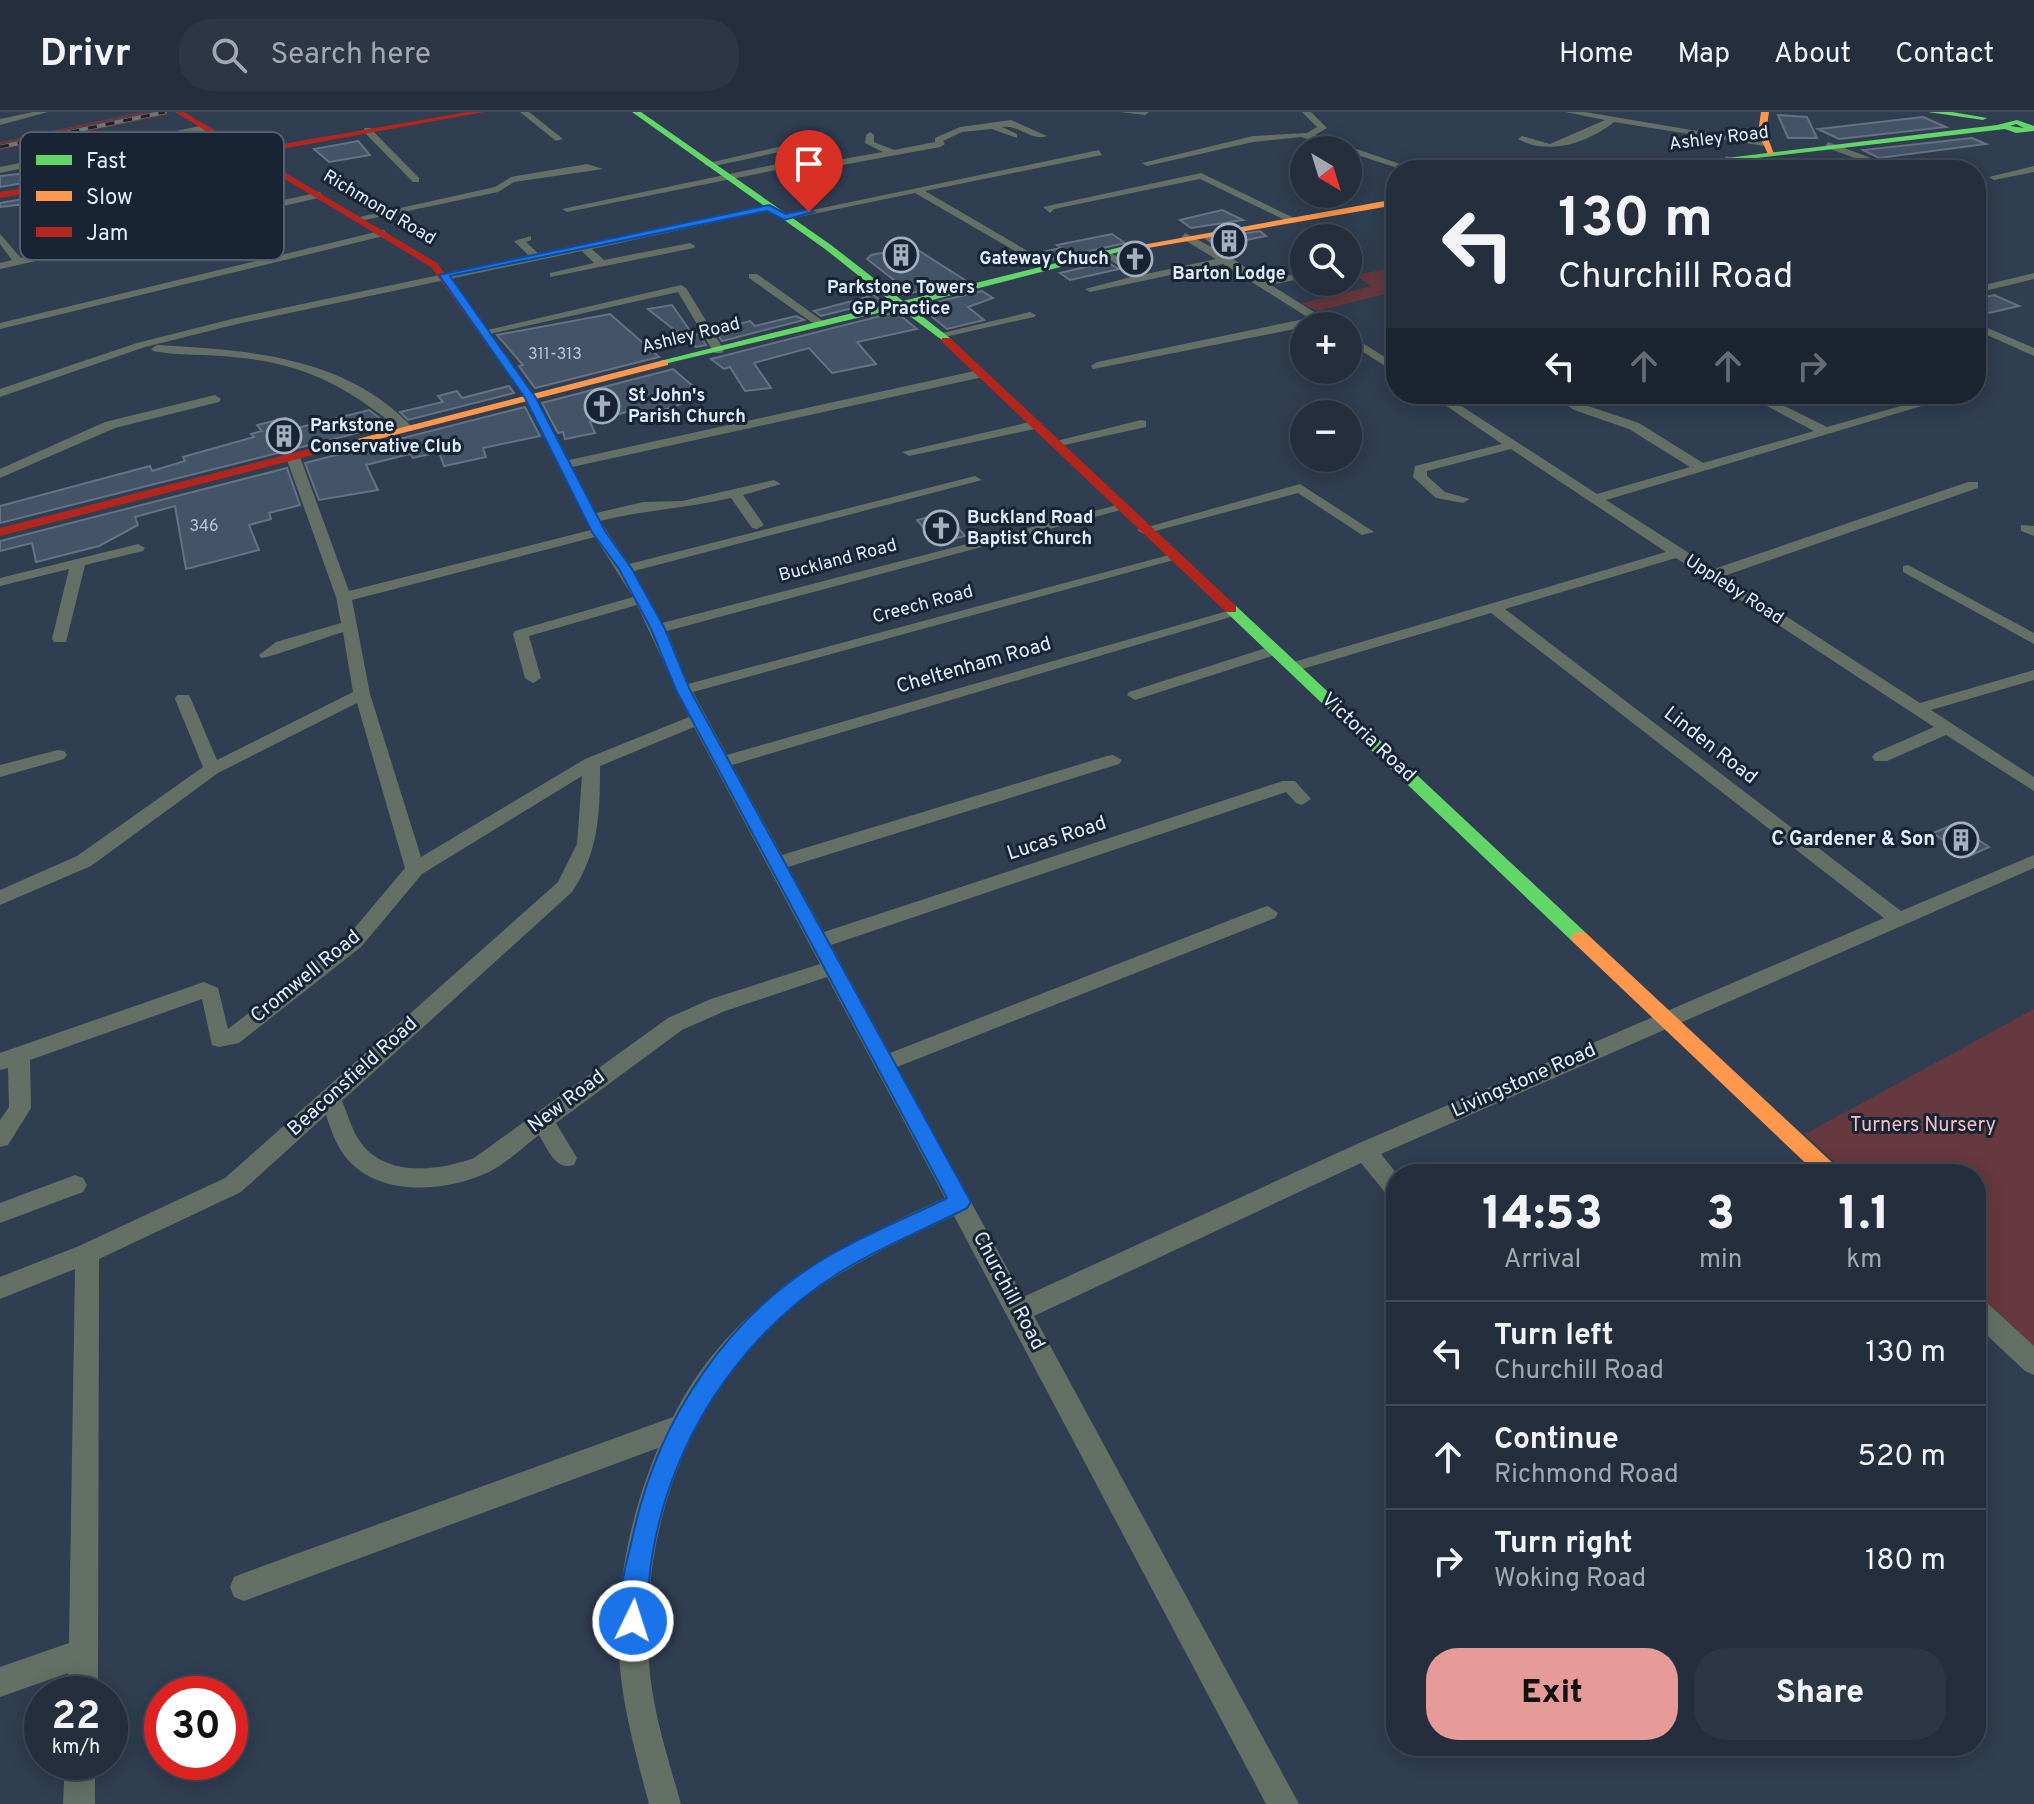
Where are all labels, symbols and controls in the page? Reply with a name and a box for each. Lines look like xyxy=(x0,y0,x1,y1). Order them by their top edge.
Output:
search box xyxy=(179,19,739,91)
text: Drivr xyxy=(40,31,131,80)
icon: search xyxy=(207,33,251,77)
text: Search here xyxy=(271,37,431,74)
text: Home xyxy=(1559,37,1633,73)
text: Map xyxy=(1677,37,1730,73)
text: About xyxy=(1774,37,1851,73)
text: Contact xyxy=(1895,37,1994,73)
street label: Ashley Road xyxy=(1668,121,1770,157)
pin xyxy=(775,130,843,212)
legend xyxy=(20,132,284,260)
north arrow xyxy=(1290,136,1362,208)
map controls xyxy=(1290,136,1362,472)
icon: arrive xyxy=(787,142,831,186)
text: Fast xyxy=(86,149,127,176)
street label: Richmond Road xyxy=(318,165,440,251)
text: Slow xyxy=(86,185,133,212)
text: 130 m xyxy=(1558,186,1713,256)
icon: left xyxy=(1426,192,1530,296)
text: Jam xyxy=(86,221,129,248)
building icon: Barton Lodge xyxy=(1210,222,1248,260)
button: search xyxy=(1290,224,1362,296)
building icon: Parkstone Towers GP Practice xyxy=(882,236,920,274)
church icon: Gateway Chuch xyxy=(1116,240,1154,278)
place label: Gateway Chuch xyxy=(979,248,1109,271)
text: Churchill Road xyxy=(1558,255,1793,301)
place label: Barton Lodge xyxy=(1172,263,1286,286)
place label: Parkstone Towers GP Practice xyxy=(827,277,975,321)
button: + xyxy=(1290,312,1362,384)
street label: Ashley Road xyxy=(640,313,742,359)
icon: left xyxy=(1538,344,1582,388)
icon: ahead xyxy=(1622,344,1666,388)
icon: ahead xyxy=(1706,344,1750,388)
icon: right xyxy=(1790,344,1834,388)
house number: 311-313 xyxy=(528,345,582,365)
place label: St John's Parish Church xyxy=(628,385,746,429)
church icon: St John's Parish Church xyxy=(583,387,621,425)
button: − xyxy=(1290,400,1362,472)
place label: Parkstone Conservative Club xyxy=(310,415,462,459)
building icon: Parkstone Conservative Club xyxy=(265,417,303,455)
place label: Buckland Road Baptist Church xyxy=(967,507,1093,551)
church icon: Buckland Road Baptist Church xyxy=(922,509,960,547)
house number: 346 xyxy=(189,517,219,537)
street label: Buckland Road xyxy=(776,534,900,588)
street label: Uppleby Road xyxy=(1681,550,1787,630)
street label: Creech Road xyxy=(870,581,976,629)
street label: Cheltenham Road xyxy=(893,631,1055,701)
street label: Victoria Road xyxy=(1315,687,1421,789)
street label: Linden Road xyxy=(1658,701,1762,791)
street label: Lucas Road xyxy=(1004,811,1110,867)
building icon: C Gardener & Son xyxy=(1942,821,1980,859)
place label: C Gardener & Son xyxy=(1771,827,1935,853)
street label: Cromwell Road xyxy=(246,925,366,1029)
street label: Beaconsfield Road xyxy=(282,1012,424,1142)
street label: Livingstone Road xyxy=(1448,1038,1600,1124)
street label: New Road xyxy=(523,1065,611,1139)
park label: Turners Nursery xyxy=(1850,1113,1996,1139)
text: 14:53 xyxy=(1482,1186,1603,1246)
text: 3 xyxy=(1706,1186,1735,1246)
text: 1.1 xyxy=(1838,1186,1890,1246)
street label: Churchill Road xyxy=(966,1227,1050,1355)
text: Arrival xyxy=(1504,1244,1581,1277)
text: min xyxy=(1699,1244,1742,1277)
text: km xyxy=(1846,1244,1882,1277)
text: Turn left xyxy=(1494,1318,1614,1355)
icon: left xyxy=(1426,1331,1470,1375)
text: 130 m xyxy=(1865,1335,1946,1372)
text: Churchill Road xyxy=(1494,1355,1664,1388)
text: Continue xyxy=(1494,1422,1619,1459)
icon: ahead xyxy=(1426,1435,1470,1479)
text: 520 m xyxy=(1857,1439,1946,1476)
text: Richmond Road xyxy=(1494,1459,1679,1492)
text: Turn right xyxy=(1494,1526,1632,1563)
icon: right xyxy=(1426,1539,1470,1583)
text: 180 m xyxy=(1865,1543,1946,1580)
text: Woking Road xyxy=(1494,1563,1646,1596)
position arrow xyxy=(591,1579,675,1663)
button: Exit xyxy=(1426,1648,1678,1740)
button: Share xyxy=(1694,1648,1946,1740)
speed limit sign: 30 xyxy=(144,1676,248,1780)
text: 22 xyxy=(52,1693,100,1743)
text: km/h xyxy=(52,1735,100,1761)

